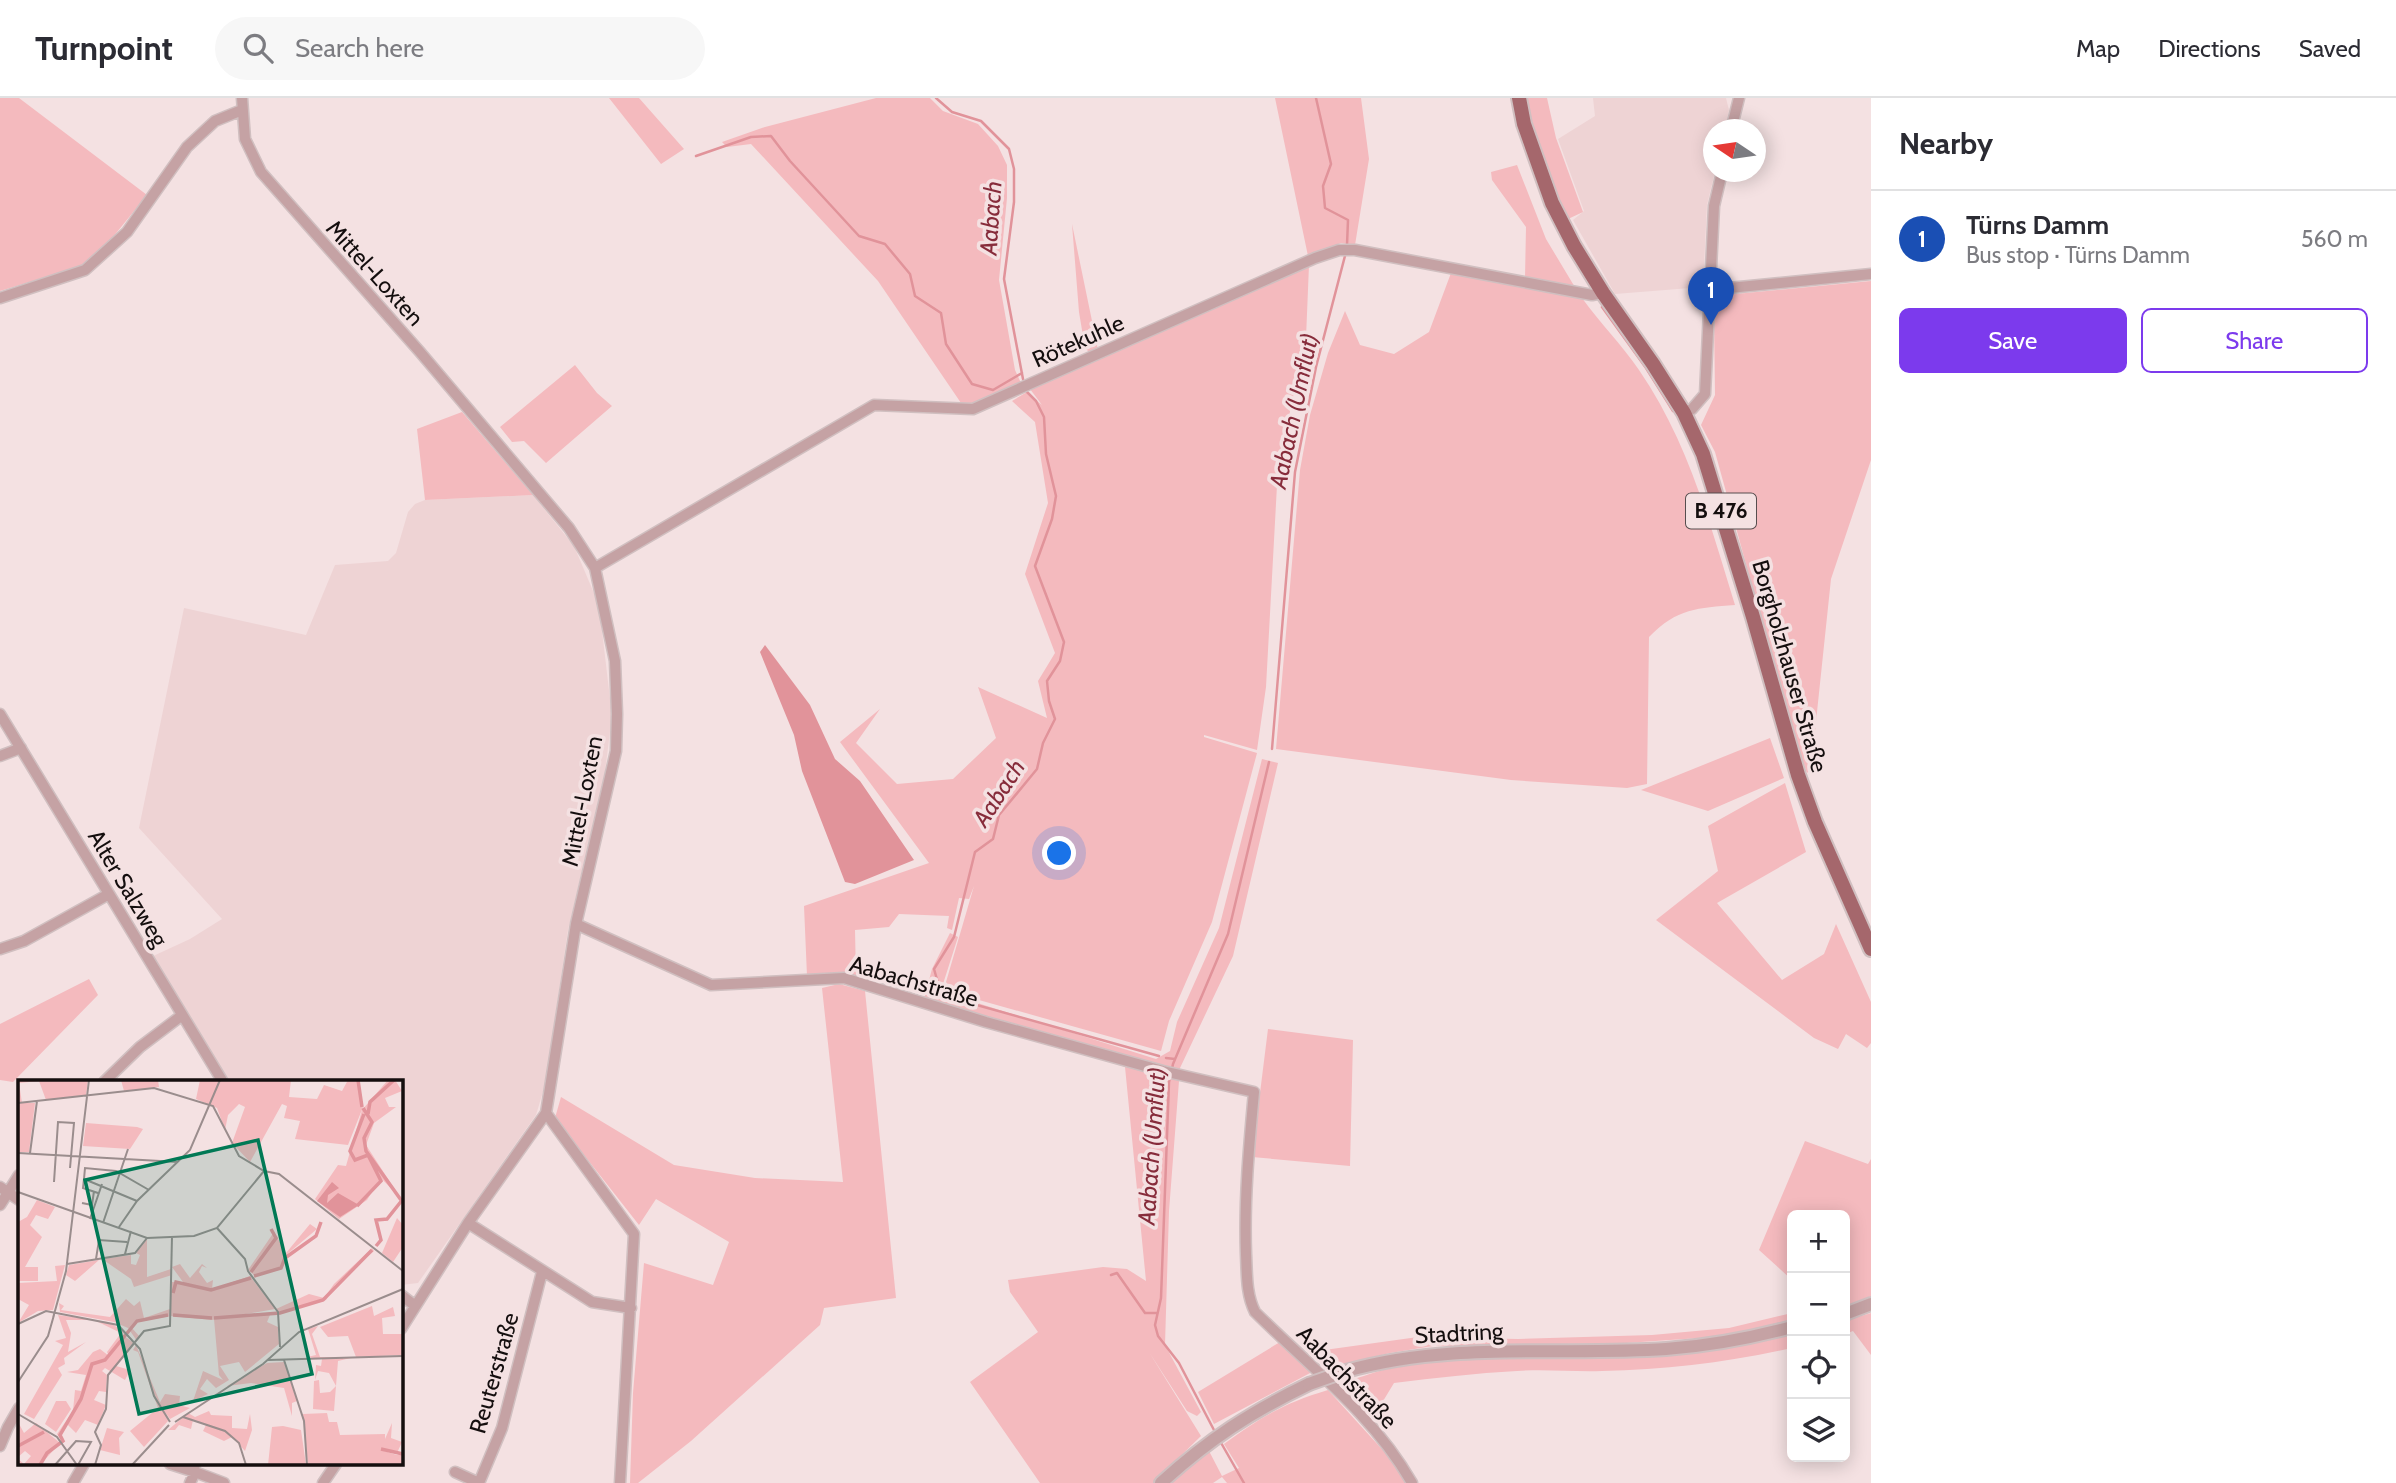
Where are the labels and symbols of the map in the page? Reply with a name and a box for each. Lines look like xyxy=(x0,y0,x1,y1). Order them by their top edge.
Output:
north arrow xyxy=(1703,119,1766,182)
water label: Aabach xyxy=(973,180,1008,257)
street label: Mittel-Loxten xyxy=(320,214,430,332)
pin: 1 xyxy=(1688,267,1734,325)
street label: Rötekuhle xyxy=(1028,308,1128,374)
water label: Aabach (Umflut) xyxy=(1263,331,1324,492)
road number: B 476 xyxy=(1686,494,1756,528)
street label: Borgholzhauser Straße xyxy=(1746,557,1834,776)
street label: Mittel-Loxten xyxy=(556,733,608,869)
water label: Aabach xyxy=(966,754,1031,833)
street label: Alter Salzweg xyxy=(82,824,174,952)
your location xyxy=(1042,836,1076,870)
street label: Aabachstraße xyxy=(847,949,982,1013)
water label: Aabach (Umflut) xyxy=(1131,1066,1171,1227)
inset map xyxy=(18,1080,402,1466)
street label: Reuterstraße xyxy=(463,1309,525,1437)
street label: Stadtring xyxy=(1414,1317,1505,1349)
street label: Aabachstraße xyxy=(1291,1320,1403,1434)

